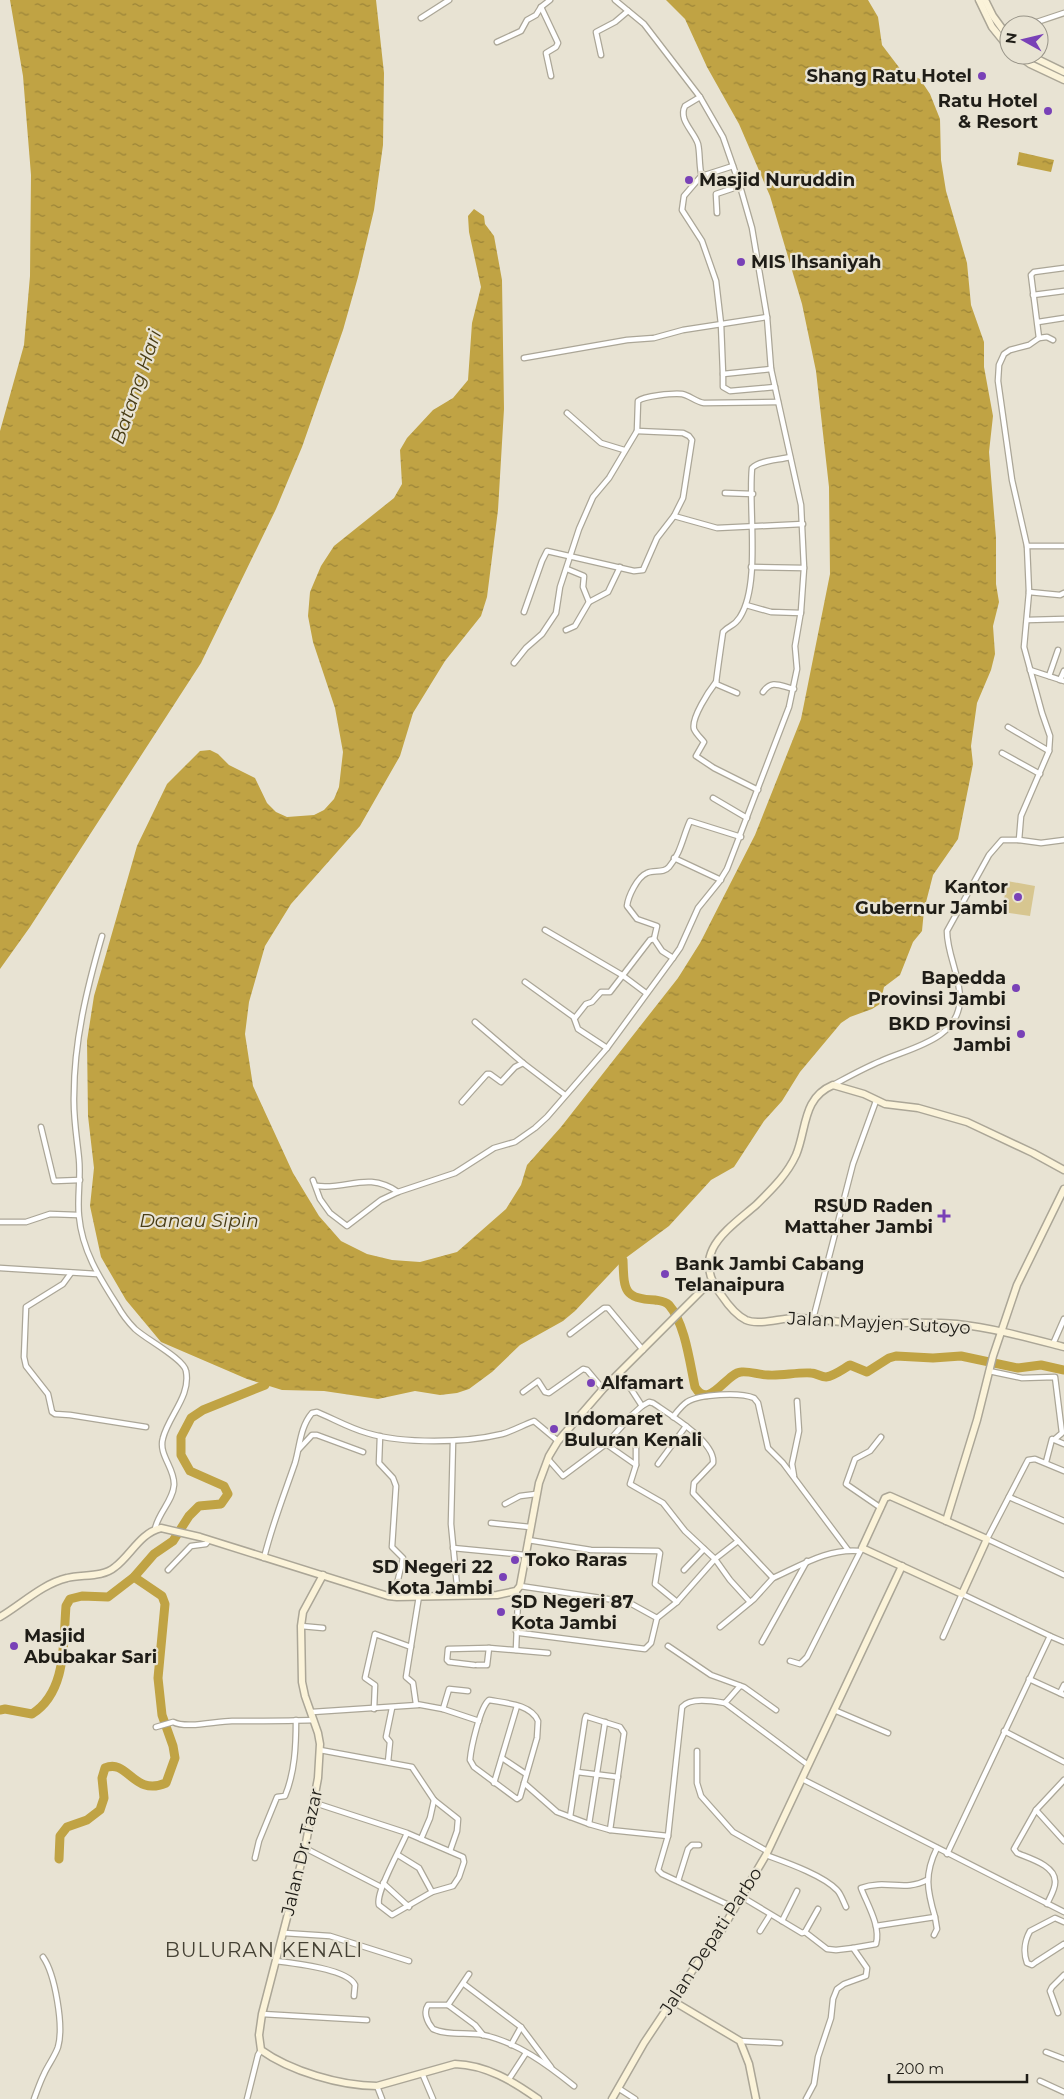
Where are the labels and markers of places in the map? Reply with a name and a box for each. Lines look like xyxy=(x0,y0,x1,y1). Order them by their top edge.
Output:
place label: Shang Ratu Hotel xyxy=(807,65,972,87)
marker: Shang Ratu Hotel xyxy=(976,70,988,82)
place label: Ratu Hotel & Resort xyxy=(938,90,1038,133)
marker: Ratu Hotel & Resort xyxy=(1042,105,1054,117)
place label: Masjid Nuruddin xyxy=(699,169,855,191)
marker: Masjid Nuruddin xyxy=(683,174,695,186)
place label: MIS Ihsaniyah xyxy=(751,251,881,273)
marker: MIS Ihsaniyah xyxy=(735,256,747,268)
place label: Kantor Gubernur Jambi xyxy=(855,876,1008,919)
marker: Kantor Gubernur Jambi xyxy=(1012,891,1024,903)
place label: Bapedda Provinsi Jambi xyxy=(868,967,1006,1010)
marker: Bapedda Provinsi Jambi xyxy=(1010,982,1022,994)
place label: BKD Provinsi Jambi xyxy=(888,1013,1011,1056)
marker: BKD Provinsi Jambi xyxy=(1015,1028,1027,1040)
place label: RSUD Raden Mattaher Jambi xyxy=(784,1195,933,1238)
marker: RSUD Raden Mattaher Jambi xyxy=(937,1209,951,1223)
place label: Bank Jambi Cabang Telanaipura xyxy=(675,1253,864,1296)
marker: Bank Jambi Cabang Telanaipura xyxy=(659,1268,671,1280)
place label: Alfamart xyxy=(600,1372,684,1394)
marker: Alfamart xyxy=(585,1377,597,1389)
place label: Indomaret Buluran Kenali xyxy=(564,1408,702,1451)
marker: Indomaret Buluran Kenali xyxy=(548,1423,560,1435)
place label: Toko Raras xyxy=(525,1549,628,1571)
marker: Toko Raras xyxy=(509,1554,521,1566)
place label: SD Negeri 22 Kota Jambi xyxy=(372,1556,493,1599)
marker: SD Negeri 22 Kota Jambi xyxy=(497,1571,509,1583)
place label: SD Negeri 87 Kota Jambi xyxy=(511,1591,634,1634)
marker: SD Negeri 87 Kota Jambi xyxy=(495,1606,507,1618)
place label: Masjid Abubakar Sari xyxy=(23,1625,157,1668)
marker: Masjid Abubakar Sari xyxy=(8,1640,20,1652)

